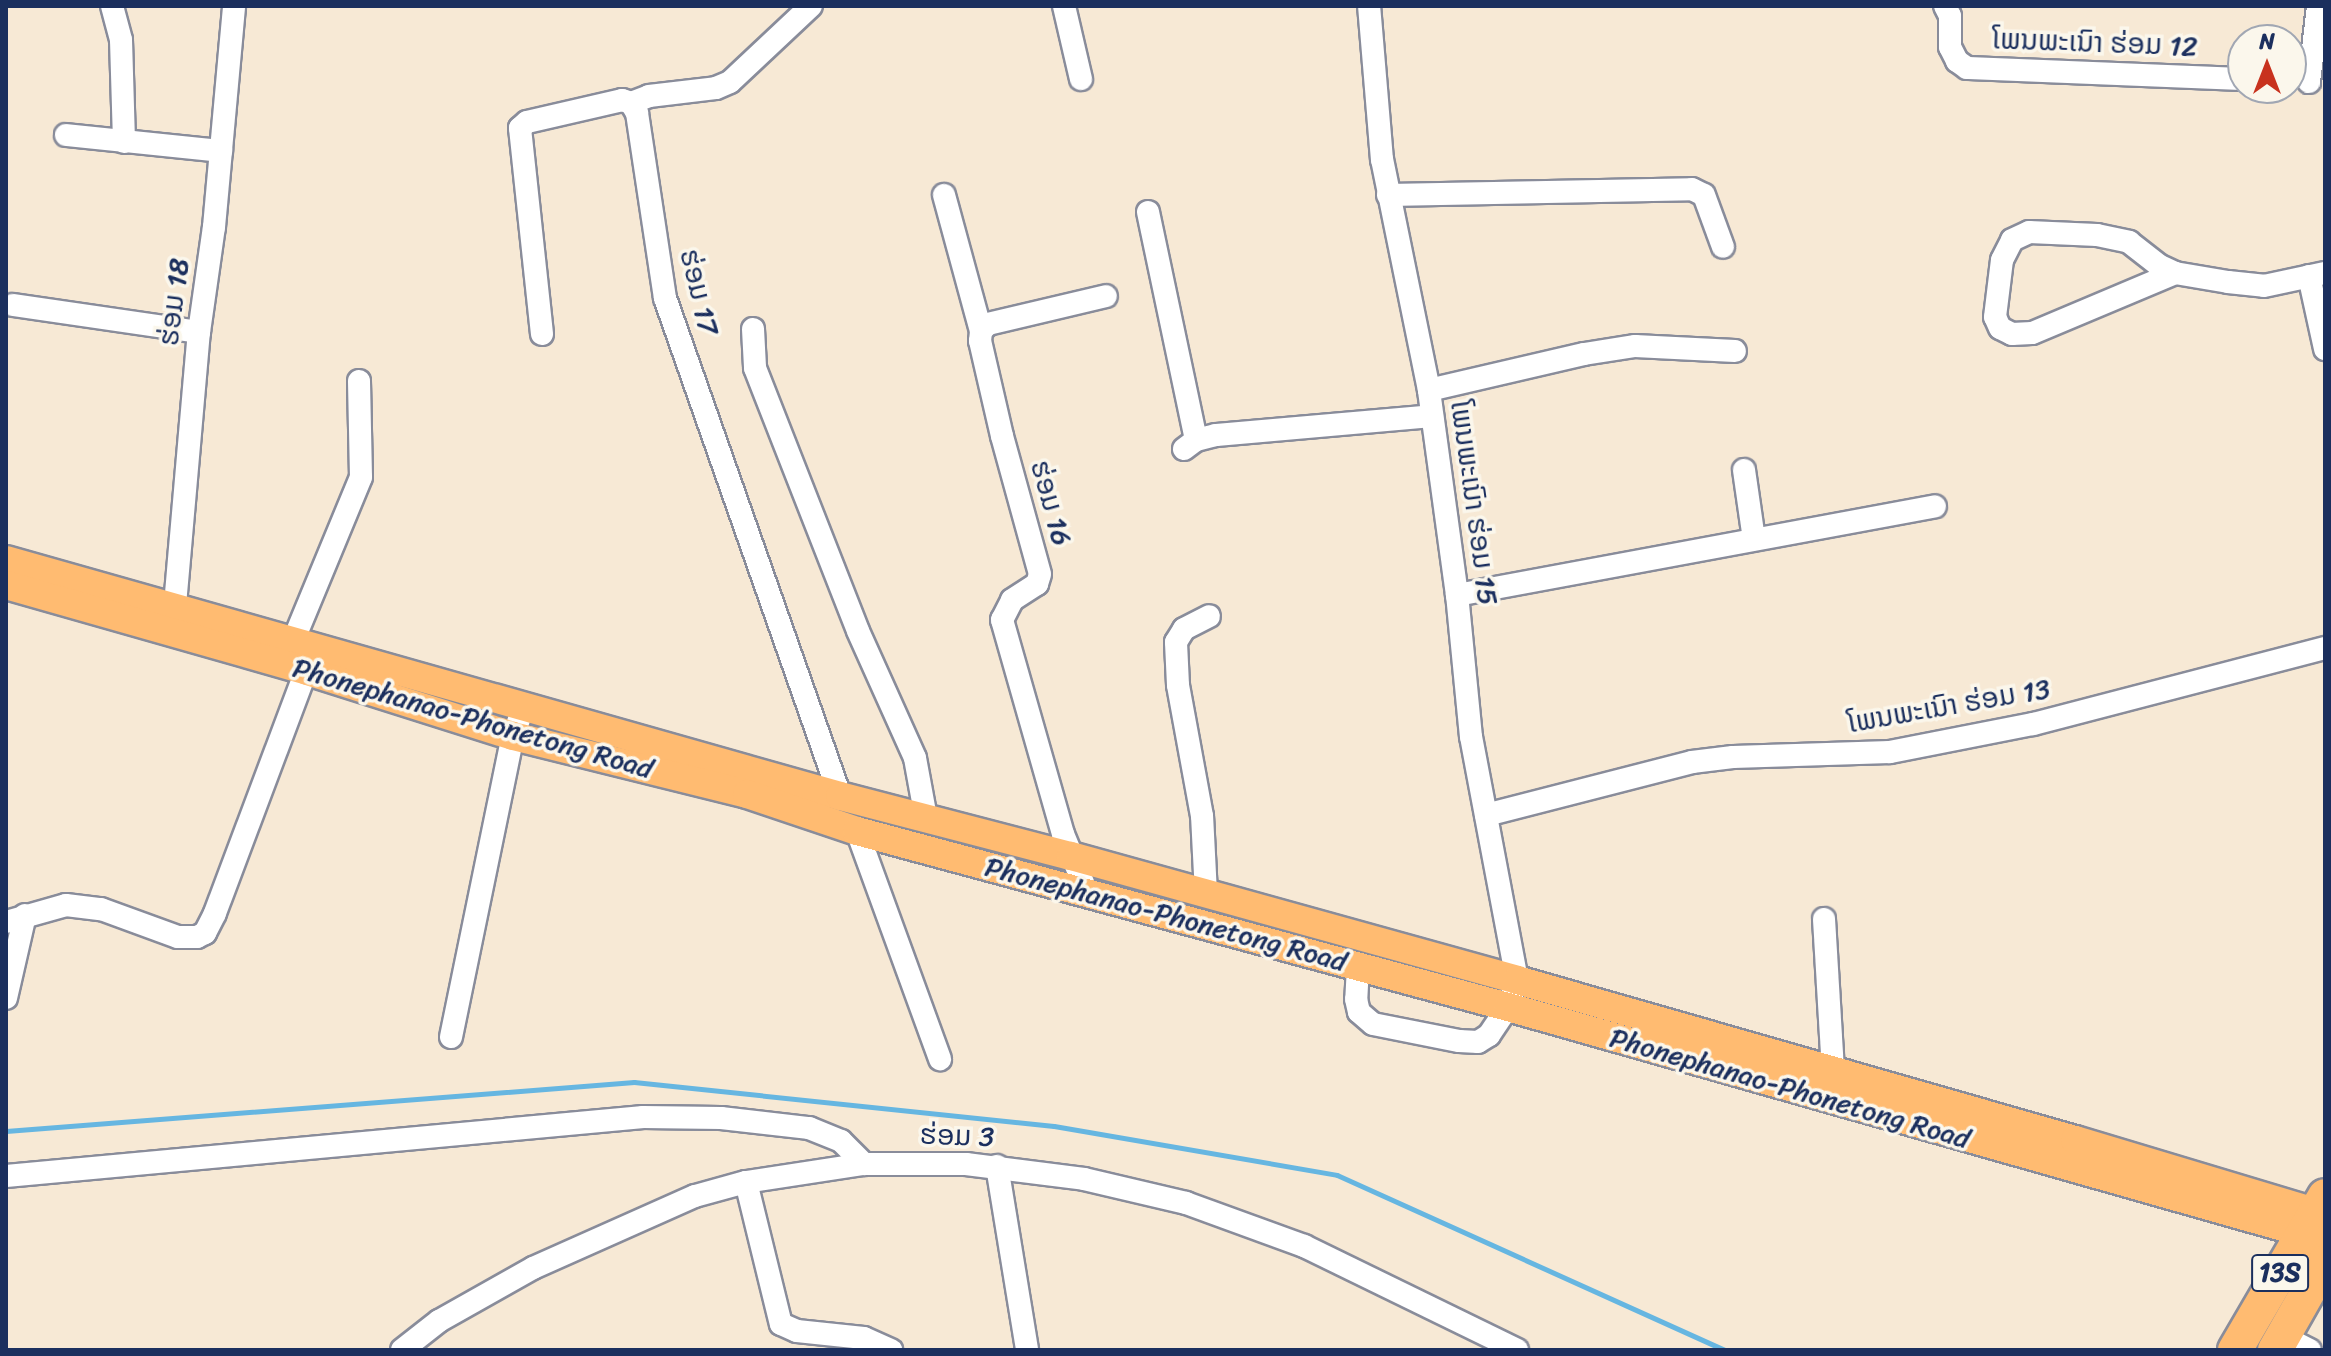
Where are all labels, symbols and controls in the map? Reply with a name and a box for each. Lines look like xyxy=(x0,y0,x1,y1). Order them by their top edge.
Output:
text: N xyxy=(2259,22,2275,61)
street label: ໂພນພະເນົາ ຮ່ອມ 12 xyxy=(1992,23,2198,63)
north arrow xyxy=(2227,24,2307,104)
street label: ຮ່ອມ 17 xyxy=(672,246,726,338)
street label: ຮ່ອມ 18 xyxy=(152,256,196,348)
street label: ໂພນພະເນົາ ຮ່ອມ 15 xyxy=(1443,399,1505,607)
street label: ຮ່ອມ 16 xyxy=(1023,457,1079,549)
street label: Phonephanao-Phonetong Road xyxy=(289,650,657,786)
street label: ໂພນພະເນົາ ຮ່ອມ 13 xyxy=(1845,672,2053,740)
street label: Phonephanao-Phonetong Road xyxy=(981,849,1351,979)
street label: Phonephanao-Phonetong Road xyxy=(1606,1020,1974,1156)
street label: ຮ່ອມ 3 xyxy=(919,1118,995,1154)
road number: 13S xyxy=(2250,1251,2310,1295)

